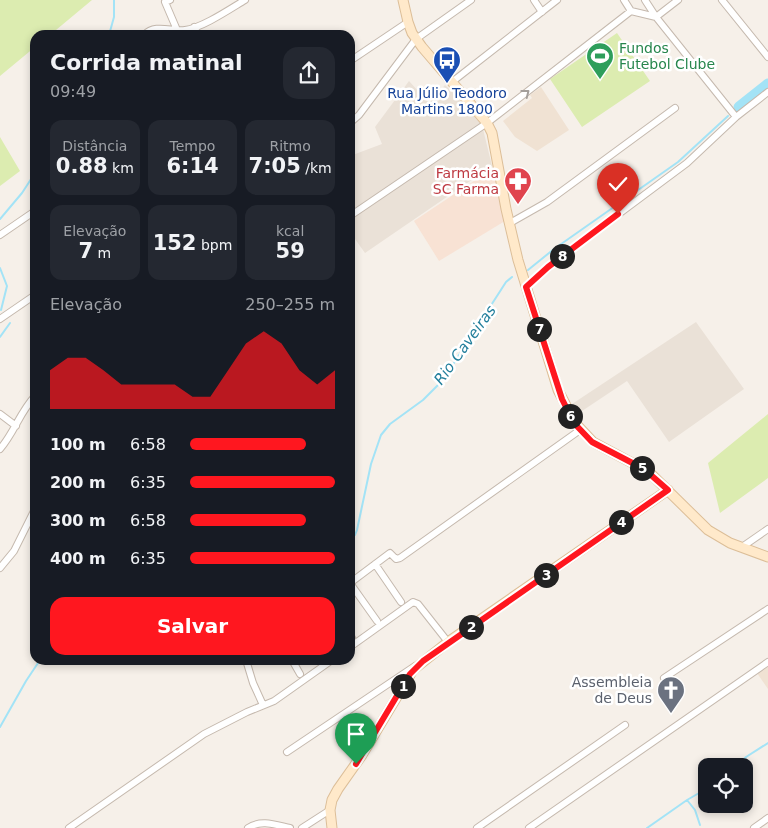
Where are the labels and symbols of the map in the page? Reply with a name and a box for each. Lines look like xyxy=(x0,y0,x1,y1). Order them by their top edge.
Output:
place label: Fundos Futebol Clube xyxy=(619,40,715,72)
sports icon: Fundos Futebol Clube xyxy=(585,41,615,80)
bus stop icon: Rua Júlio Teodoro Martins 1800 xyxy=(432,45,462,84)
place label: Rua Júlio Teodoro Martins 1800 xyxy=(387,85,507,117)
one-way arrow xyxy=(520,90,529,98)
pin xyxy=(597,163,639,214)
place label: Farmácia SC Farma xyxy=(433,165,499,197)
pharmacy icon: Farmácia SC Farma xyxy=(503,166,533,205)
pin: 8 xyxy=(550,244,574,268)
water label: Rio Caveiras xyxy=(430,302,500,388)
pin: 7 xyxy=(526,316,552,342)
pin: 6 xyxy=(558,404,582,428)
pin: 5 xyxy=(630,456,654,480)
pin: 4 xyxy=(608,510,634,534)
pin: 3 xyxy=(534,562,558,588)
pin: 2 xyxy=(458,614,484,640)
pin: 1 xyxy=(390,674,416,698)
place label: Assembleia de Deus xyxy=(572,674,652,706)
church icon: Assembleia de Deus xyxy=(656,675,686,714)
pin xyxy=(335,713,377,764)

